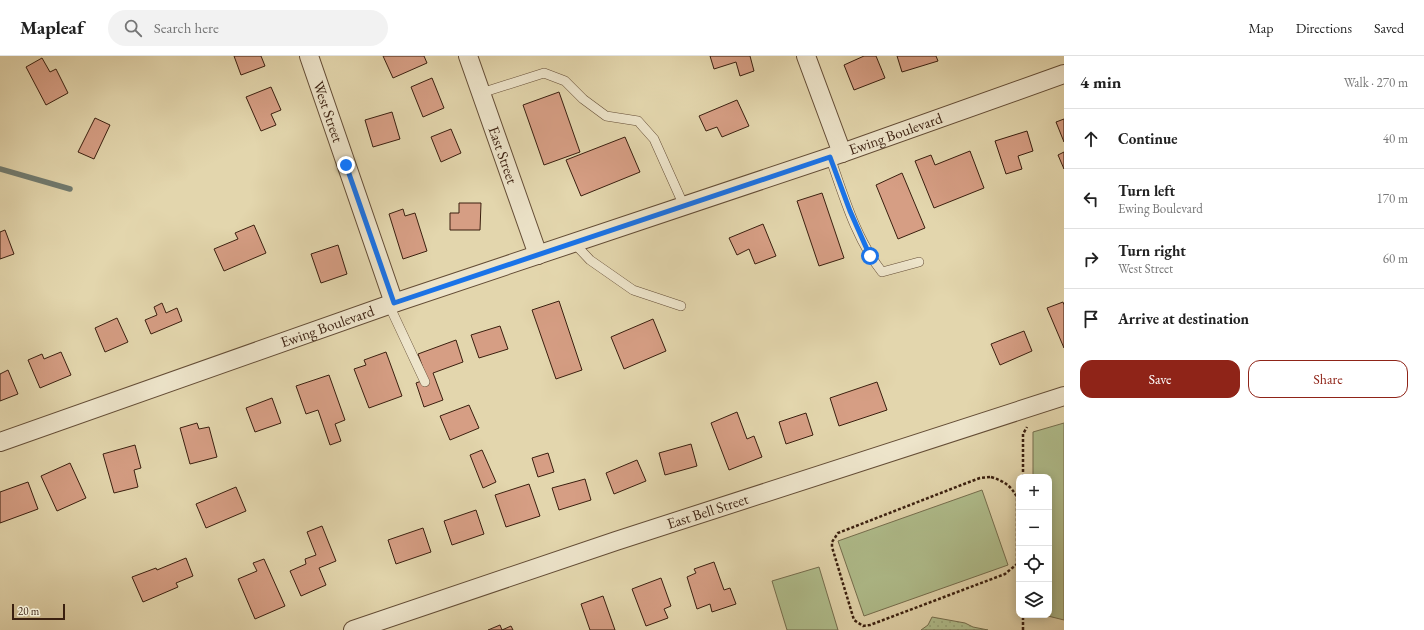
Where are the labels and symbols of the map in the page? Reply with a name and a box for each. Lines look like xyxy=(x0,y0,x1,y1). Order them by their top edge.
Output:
street label: West Street xyxy=(309,78,348,145)
street label: Ewing Boulevard xyxy=(846,108,945,159)
street label: East Street xyxy=(484,124,522,186)
route end xyxy=(337,156,355,174)
route start xyxy=(861,247,879,265)
street label: Ewing Boulevard xyxy=(278,301,377,351)
street label: East Bell Street xyxy=(664,489,751,533)
scale bar xyxy=(12,602,65,621)

